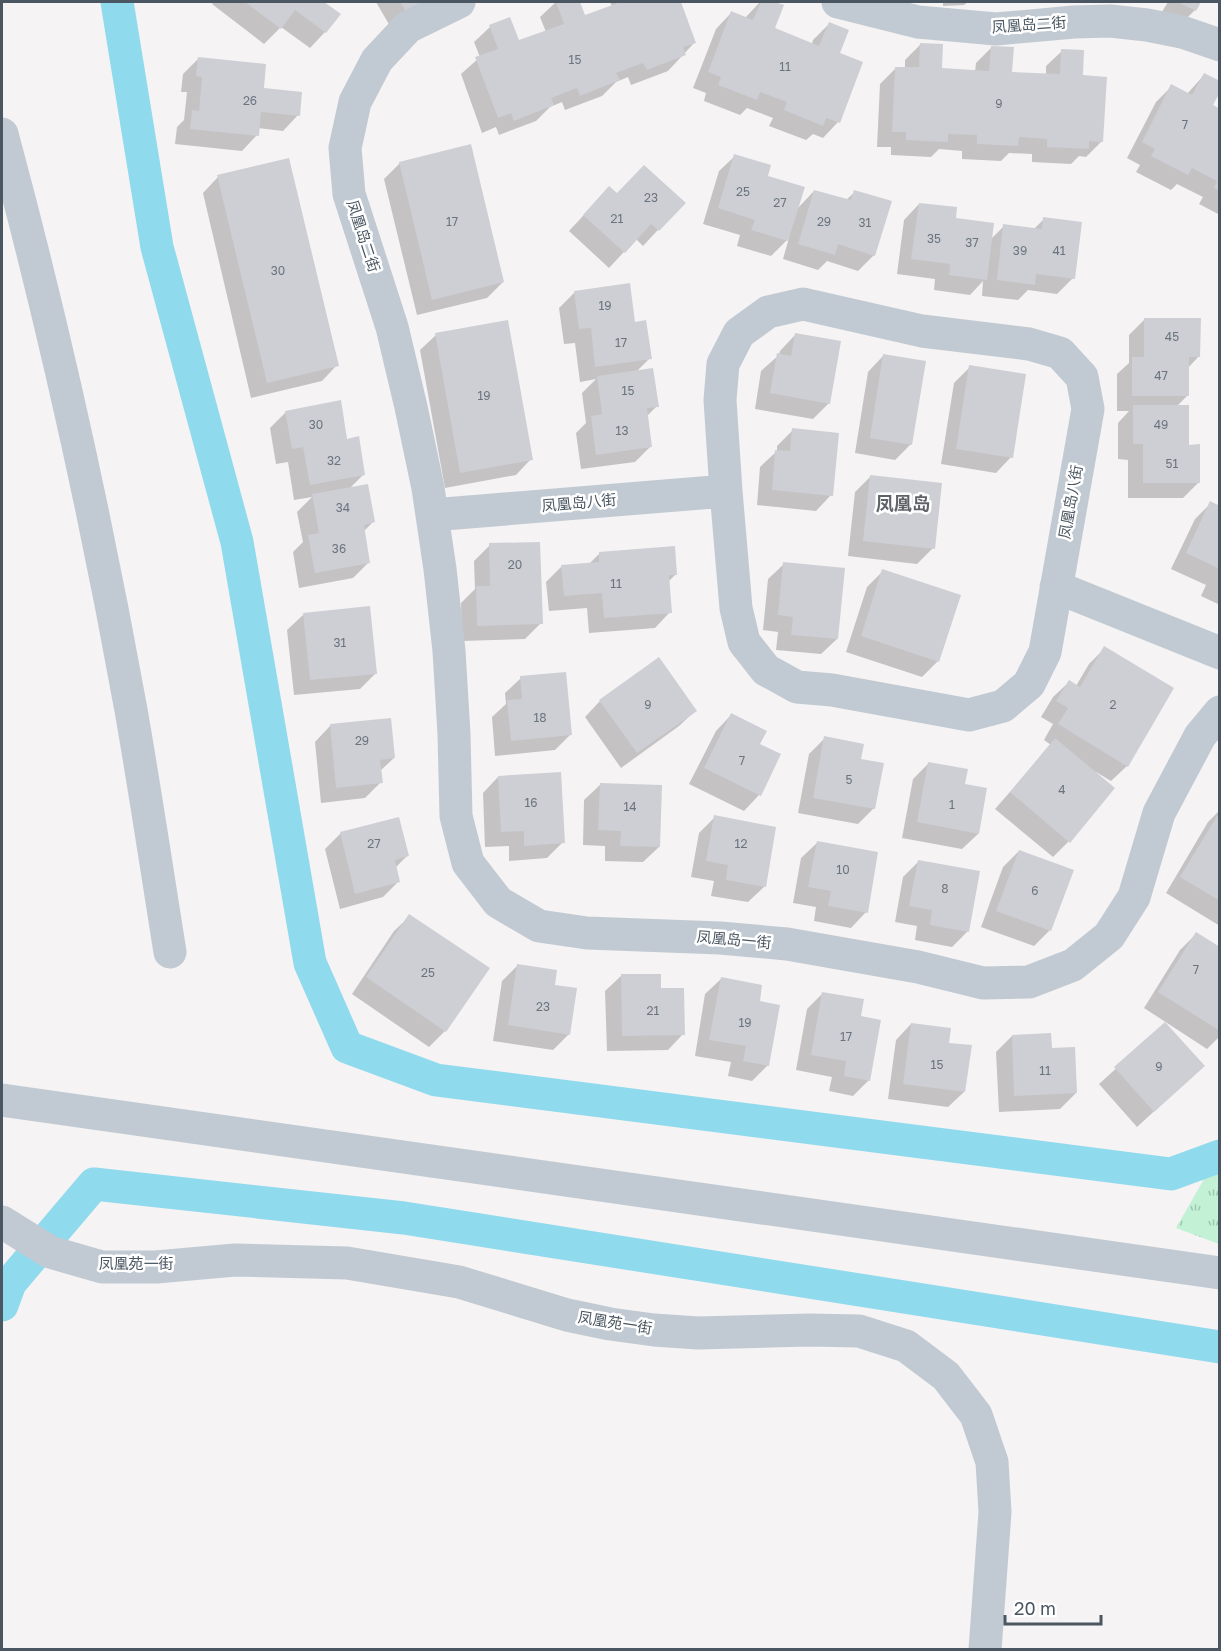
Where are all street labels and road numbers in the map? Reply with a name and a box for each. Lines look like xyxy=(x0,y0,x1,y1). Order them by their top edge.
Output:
street label: 凤凰岛二街 xyxy=(991,12,1067,36)
street label: 凤凰岛二街 xyxy=(344,197,384,274)
street label: 凤凰岛八街 xyxy=(1055,463,1085,540)
street label: 凤凰岛八街 xyxy=(541,490,617,514)
street label: 凤凰岛一街 xyxy=(696,927,772,951)
street label: 凤凰苑一街 xyxy=(98,1254,174,1272)
street label: 凤凰苑一街 xyxy=(577,1307,654,1337)

